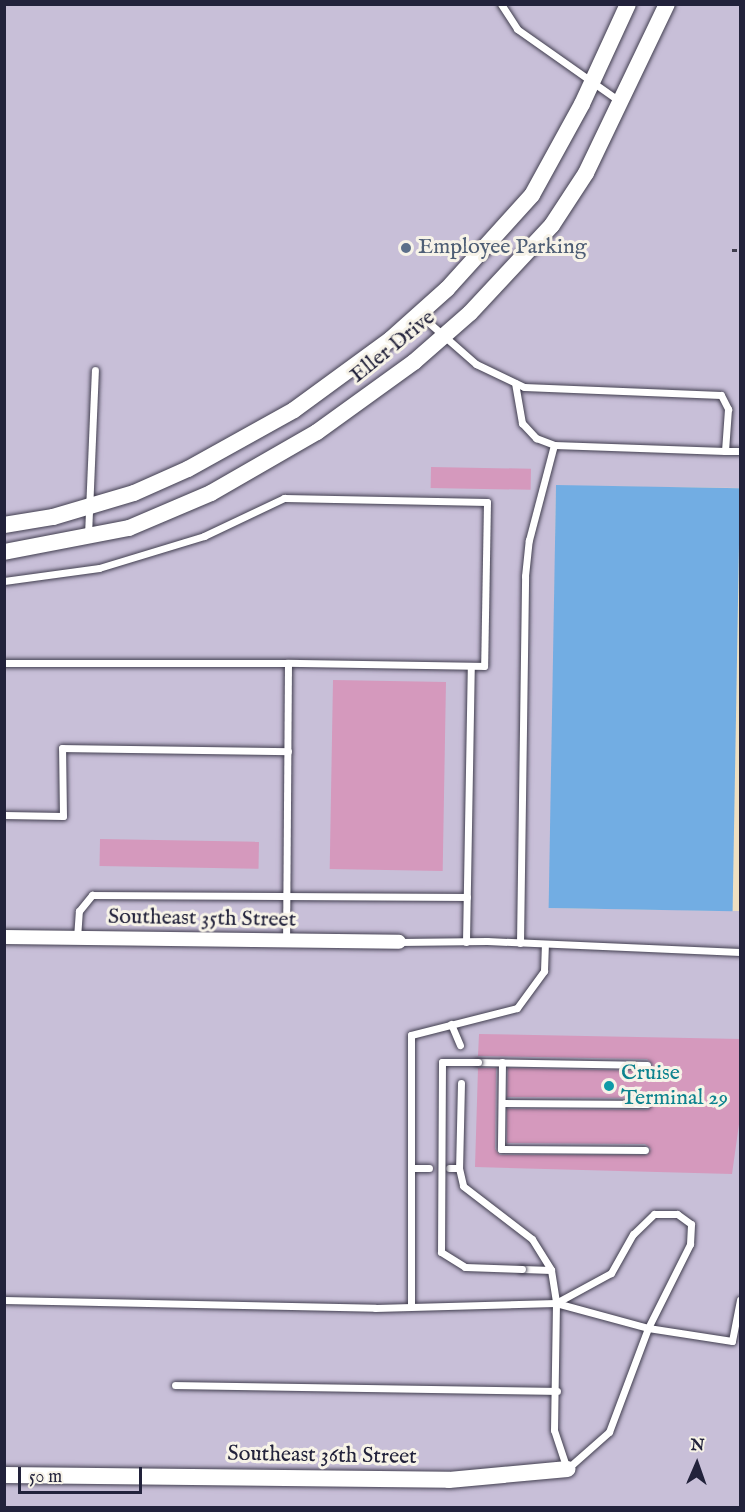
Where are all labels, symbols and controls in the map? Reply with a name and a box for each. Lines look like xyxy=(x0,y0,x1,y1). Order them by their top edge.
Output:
place label: Employee Parking xyxy=(418,235,587,261)
marker: Employee Parking xyxy=(399,241,413,255)
street label: Eller Drive xyxy=(345,305,441,389)
street label: Southeast 35th Street xyxy=(108,904,296,934)
place label: Cruise Terminal 29 xyxy=(621,1060,728,1112)
marker: Cruise Terminal 29 xyxy=(602,1079,616,1093)
north arrow xyxy=(667,1434,727,1494)
text: N xyxy=(690,1436,705,1456)
street label: Southeast 36th Street xyxy=(227,1441,417,1471)
scale bar xyxy=(21,1455,146,1493)
text: 50 m xyxy=(29,1466,62,1489)

